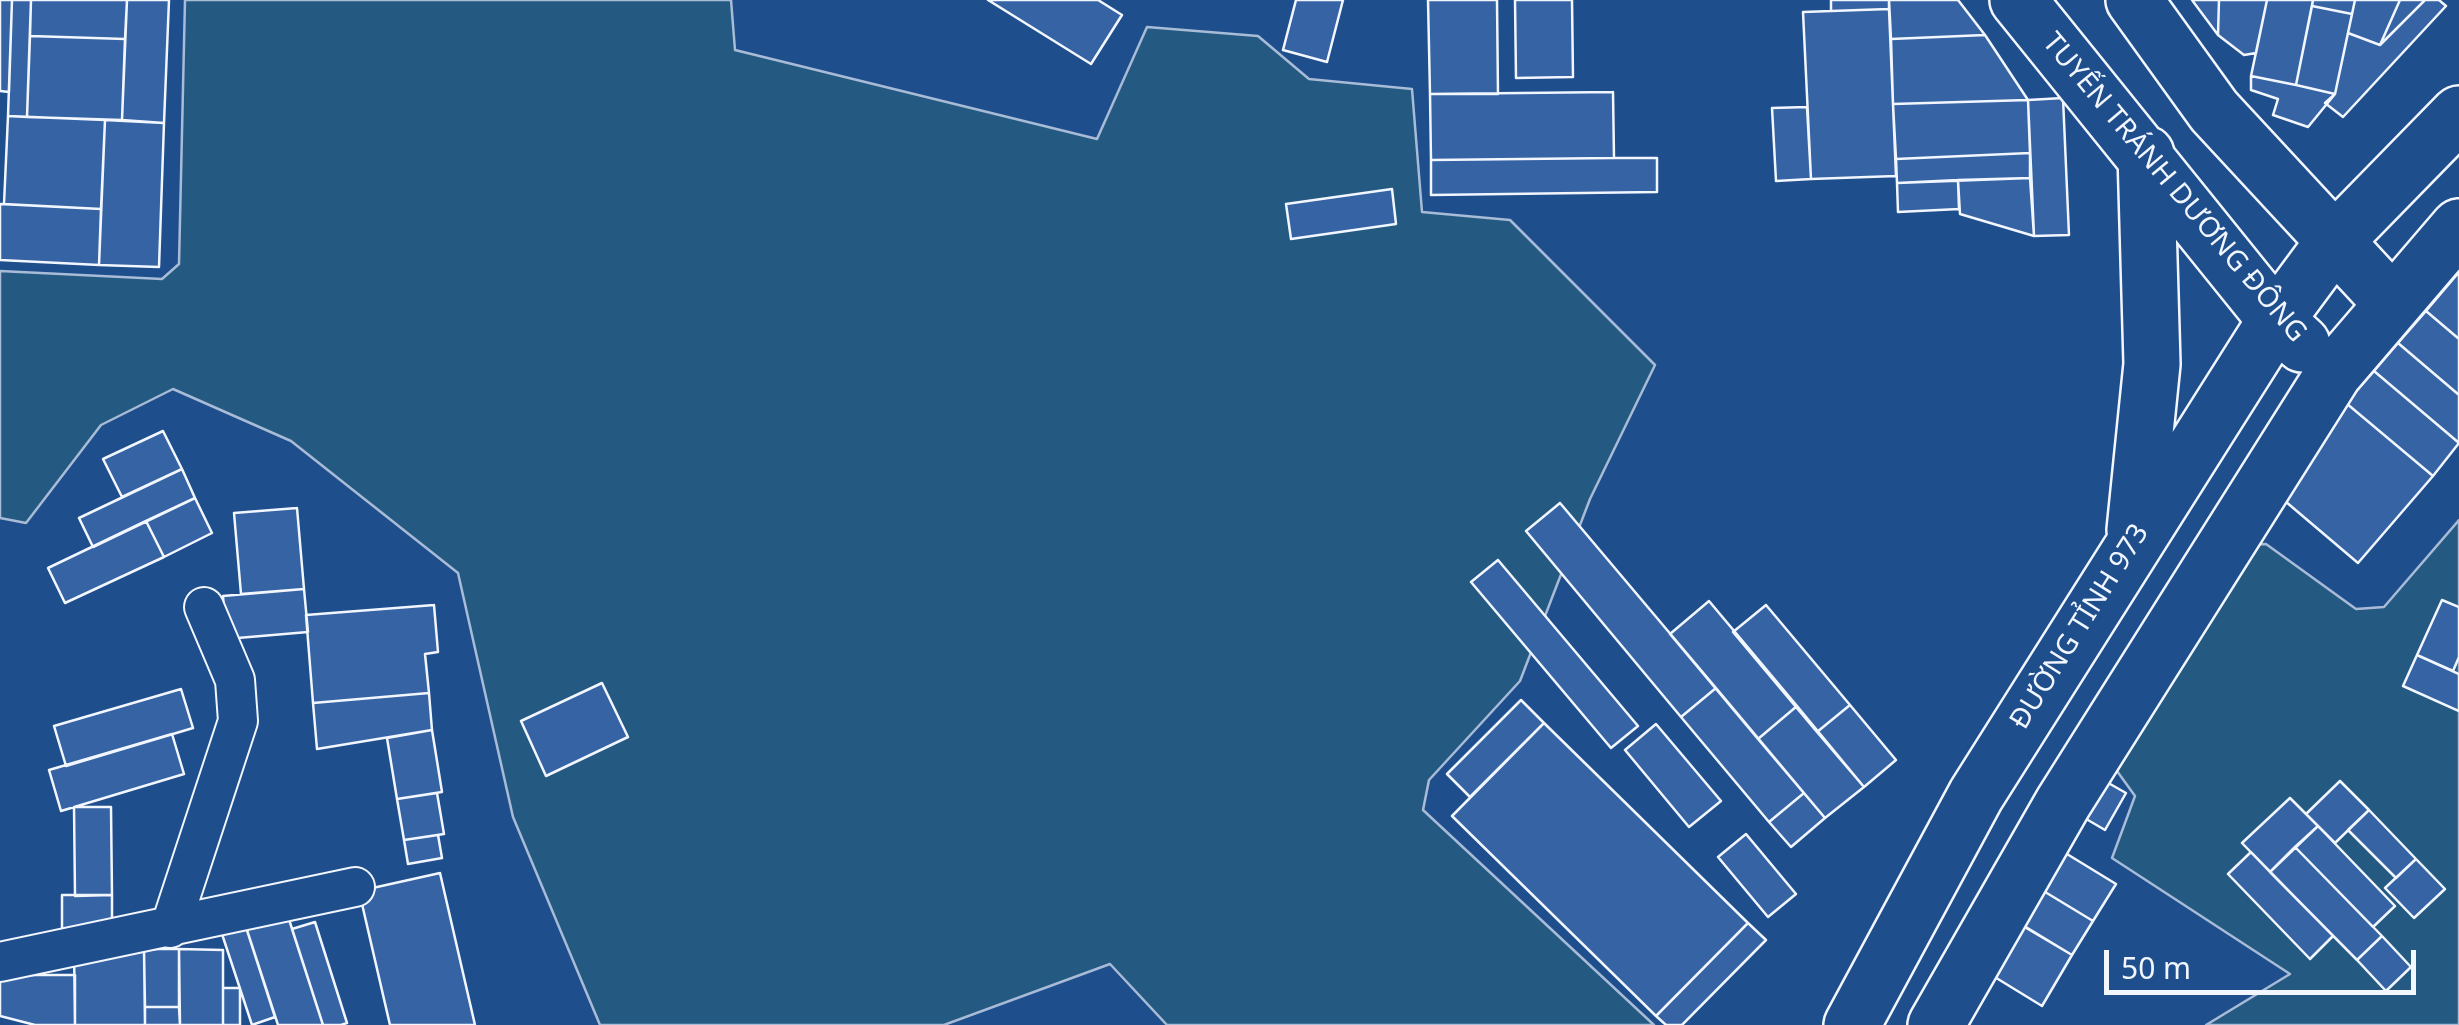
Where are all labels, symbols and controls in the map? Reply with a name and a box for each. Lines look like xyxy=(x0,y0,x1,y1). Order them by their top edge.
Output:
street label: TUYẾN TRÁNH DƯƠNG ĐÔNG xyxy=(2035,27,2313,349)
street label: ĐƯỜNG TỈNH 973 xyxy=(2003,518,2157,736)
scale bar xyxy=(2109,930,2422,992)
text: 50 m xyxy=(2121,947,2191,988)

